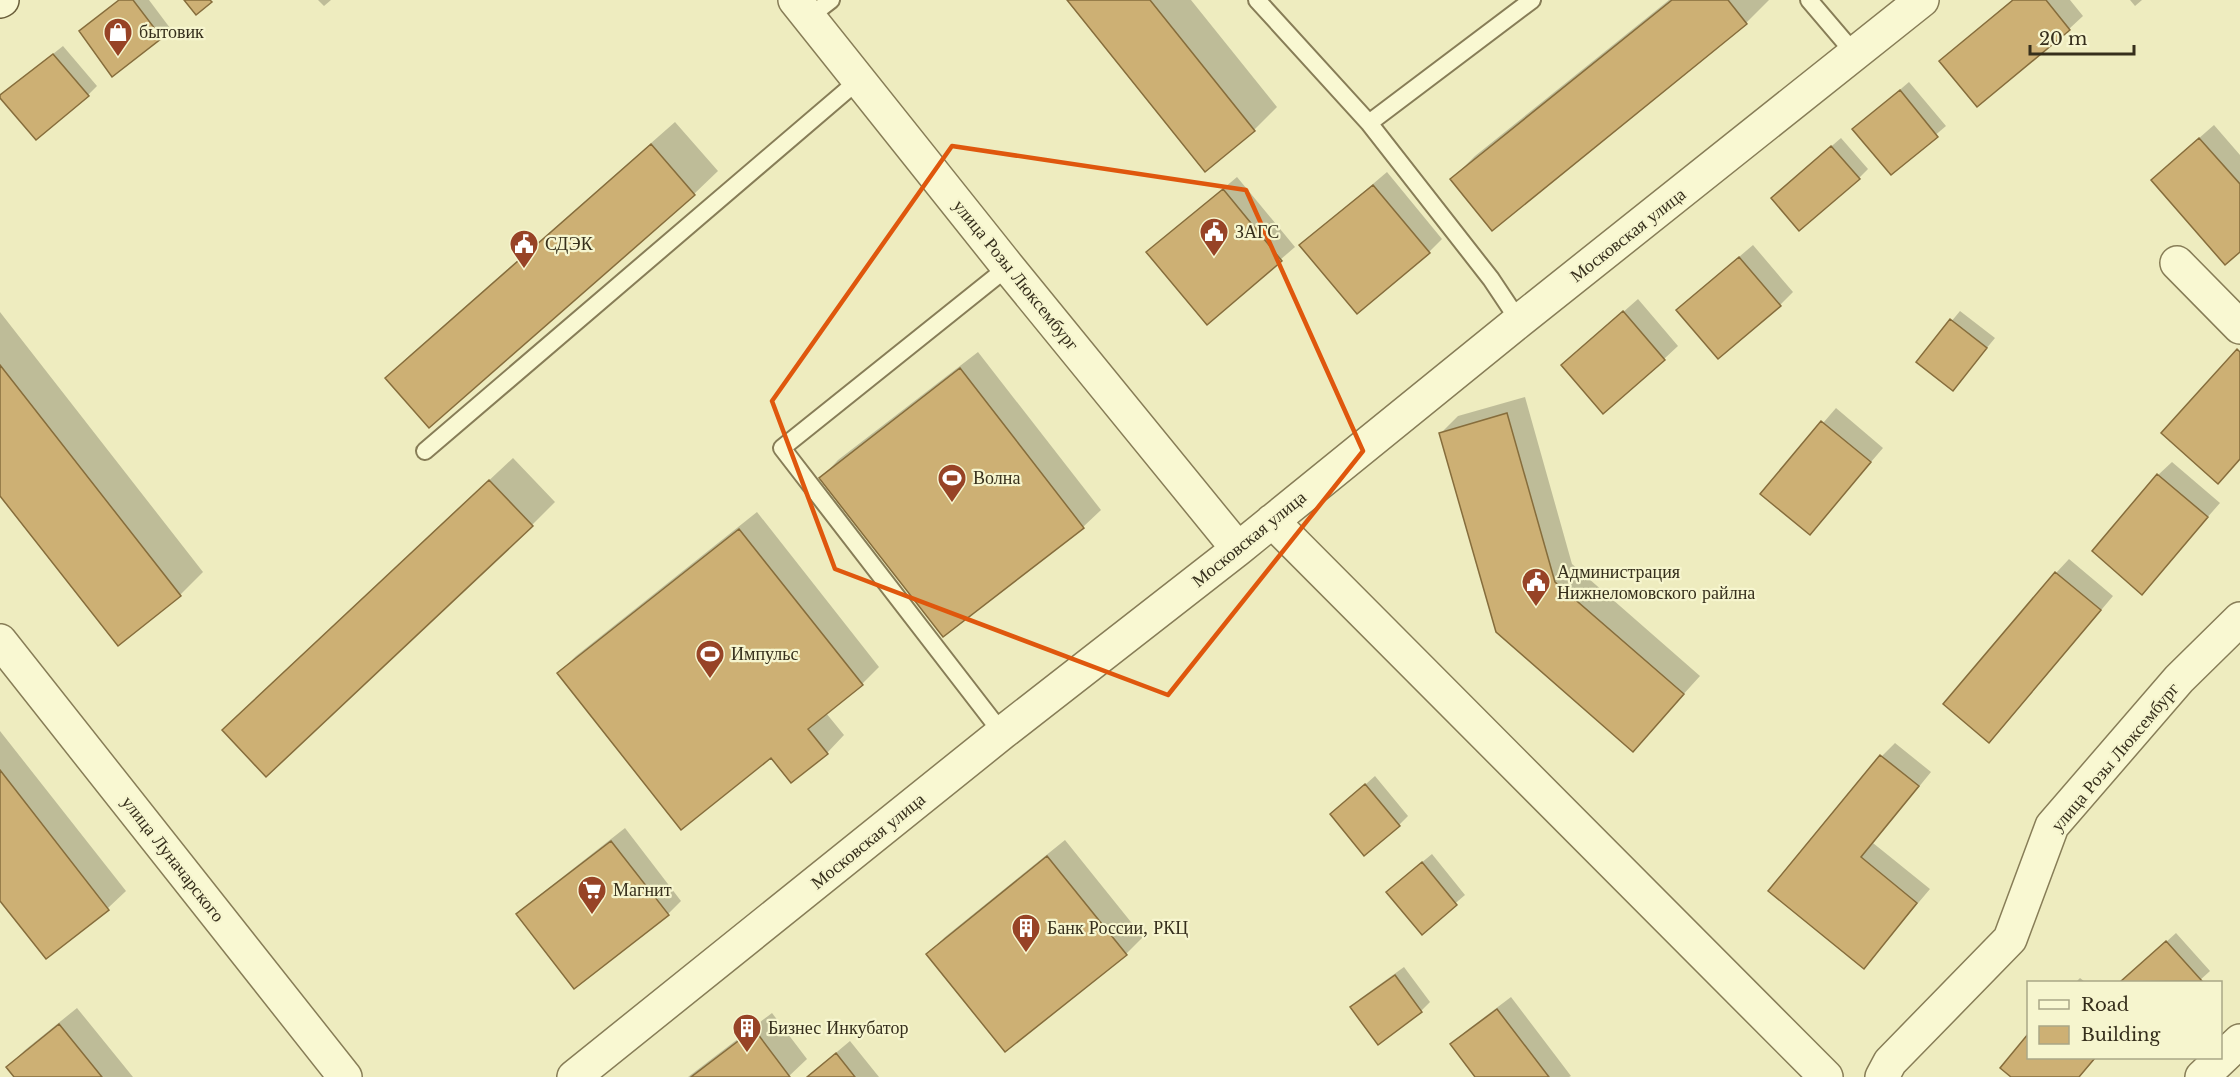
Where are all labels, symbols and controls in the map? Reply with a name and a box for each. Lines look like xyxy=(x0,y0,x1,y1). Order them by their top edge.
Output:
shop icon: бытовик xyxy=(102,16,134,58)
scale bar xyxy=(2030,18,2134,56)
place label: бытовик xyxy=(139,21,204,43)
text: 20 m xyxy=(2039,28,2087,50)
street label: Московская улица xyxy=(1566,183,1690,287)
street label: улица Розы Люксембург xyxy=(948,195,1084,355)
public building icon: ЗАГС xyxy=(1198,216,1230,258)
place label: ЗАГС xyxy=(1235,221,1279,243)
public building icon: СДЭК xyxy=(508,228,540,270)
place label: СДЭК xyxy=(545,233,594,255)
sports icon: Волна xyxy=(936,462,968,504)
place label: Волна xyxy=(973,467,1020,489)
street label: Московская улица xyxy=(1187,486,1311,592)
place label: Администрация Нижнеломовского райлна xyxy=(1557,561,1755,604)
public building icon: Администрация Нижнеломовского райлна xyxy=(1520,566,1552,608)
sports icon: Импульс xyxy=(694,638,726,680)
place label: Импульс xyxy=(731,643,798,665)
street label: улица Розы Люксембург xyxy=(2046,678,2184,836)
street label: Московская улица xyxy=(806,788,930,894)
street label: улица Луначарского xyxy=(117,792,229,926)
supermarket icon: Магнит xyxy=(576,874,608,916)
place label: Магнит xyxy=(613,879,672,901)
building icon: Банк России, РКЦ xyxy=(1010,912,1042,954)
place label: Банк России, РКЦ xyxy=(1047,917,1188,939)
legend xyxy=(2027,981,2222,1059)
text: Road xyxy=(2081,994,2129,1016)
building icon: Бизнес Инкубатор xyxy=(731,1012,763,1054)
place label: Бизнес Инкубатор xyxy=(768,1017,909,1039)
text: Building xyxy=(2081,1024,2160,1046)

